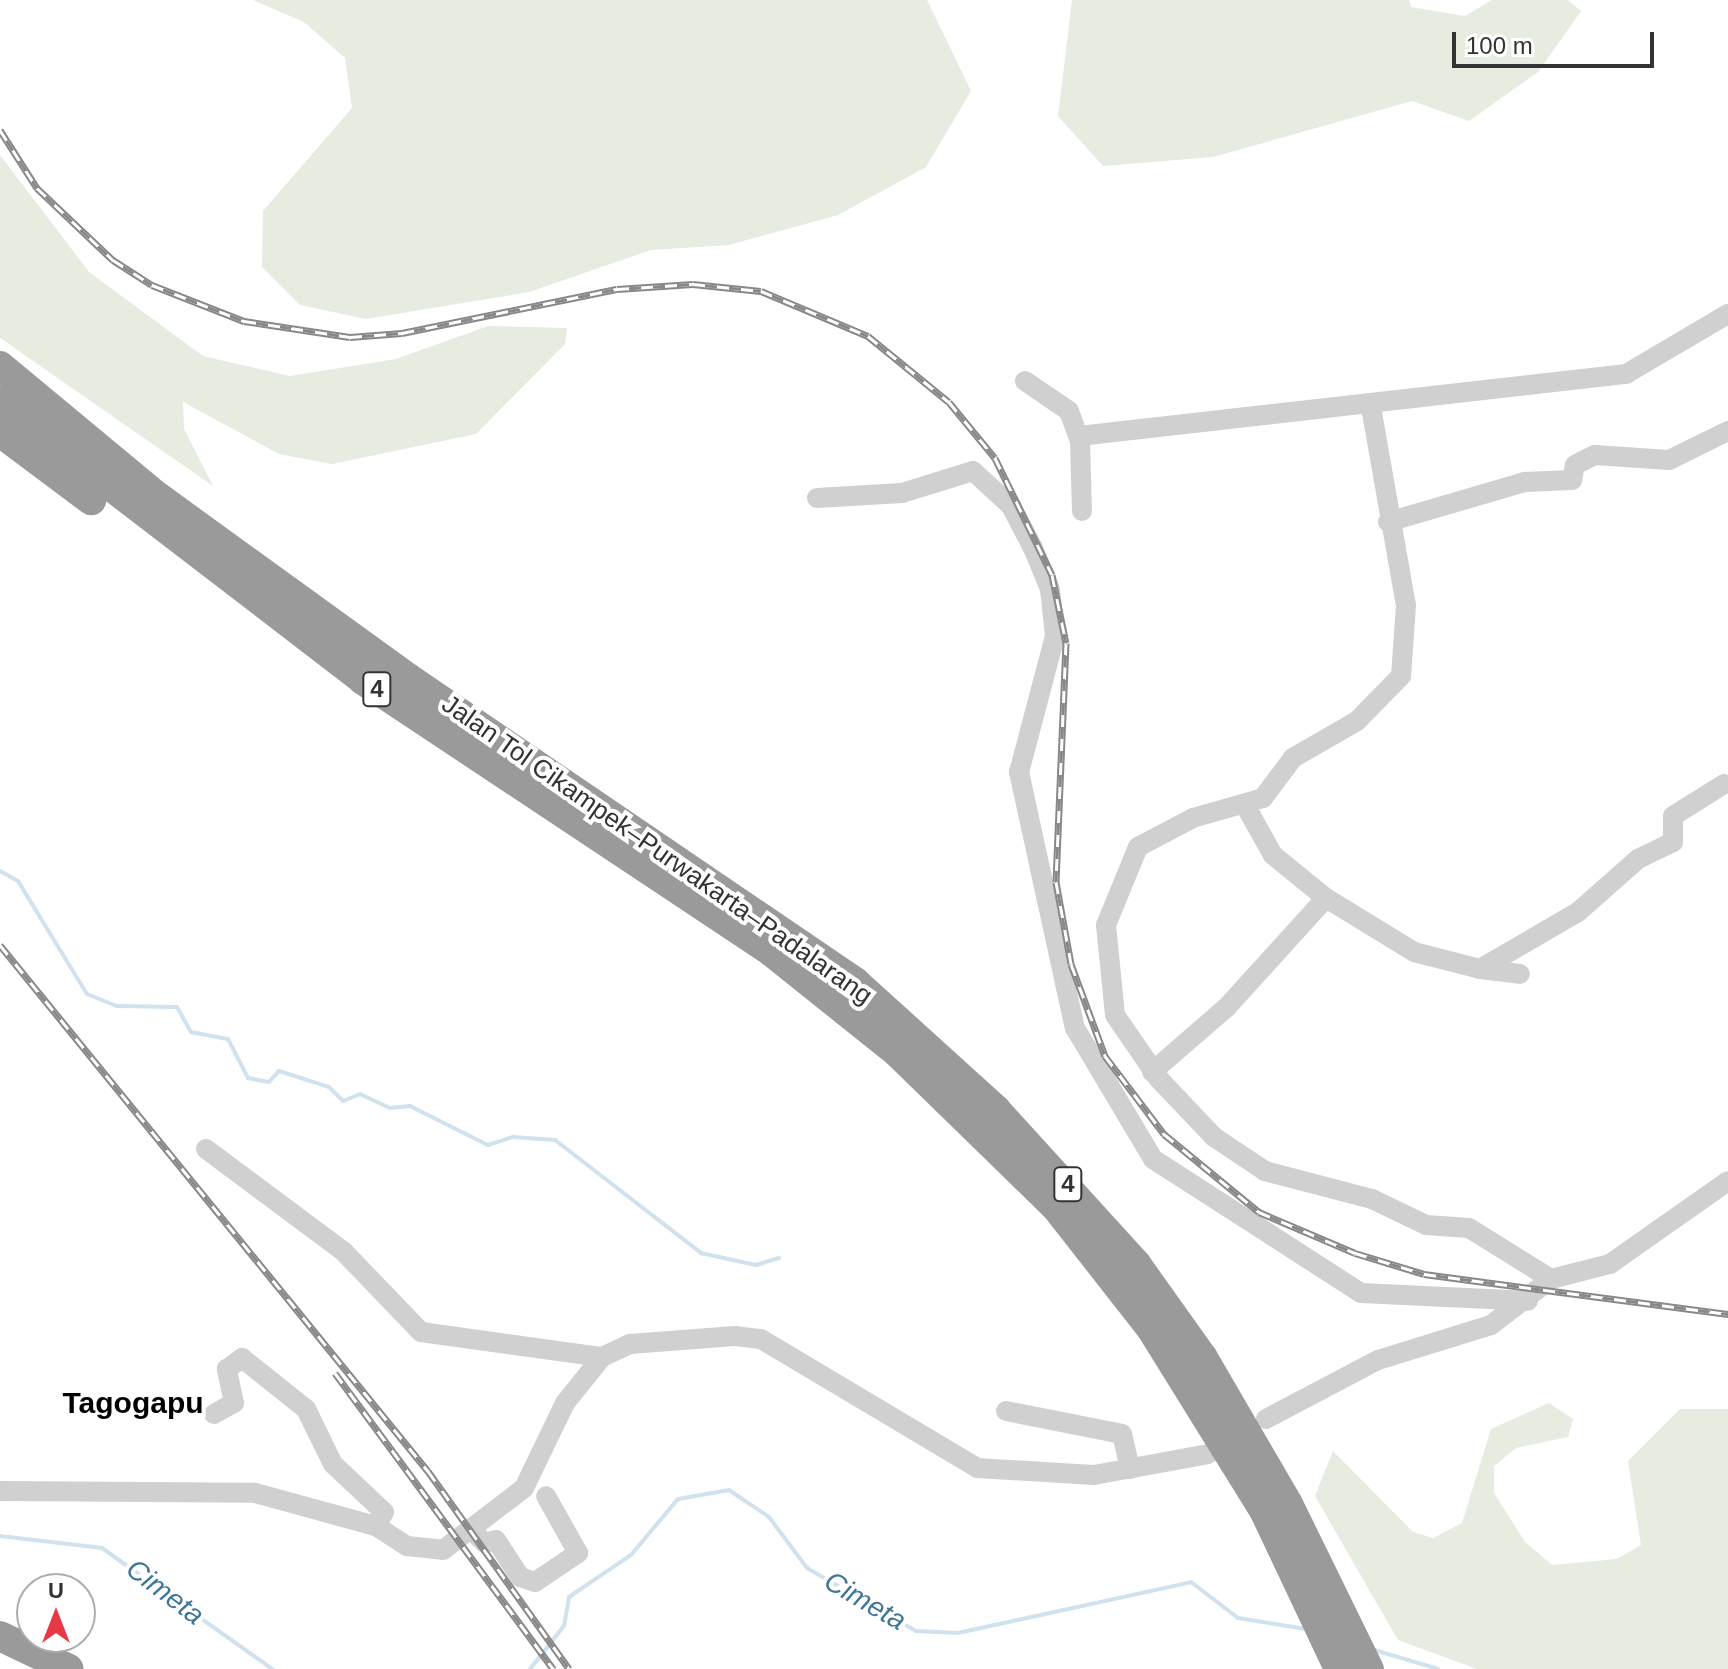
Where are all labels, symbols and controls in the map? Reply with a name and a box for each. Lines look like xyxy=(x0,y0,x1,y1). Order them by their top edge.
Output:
scale bar xyxy=(1456,16,1658,66)
text: 100 m xyxy=(1466,32,1533,59)
road number: 4 xyxy=(361,669,393,709)
street label: Jalan Tol Cikampek–Purwakarta–Padalarang xyxy=(436,688,878,1012)
road number: 4 xyxy=(1052,1164,1084,1204)
district label: Tagogapu xyxy=(62,1385,204,1421)
water label: Cimeta xyxy=(119,1552,211,1632)
water label: Cimeta xyxy=(818,1564,912,1638)
north arrow xyxy=(16,1573,96,1653)
text: U xyxy=(48,1578,64,1603)

